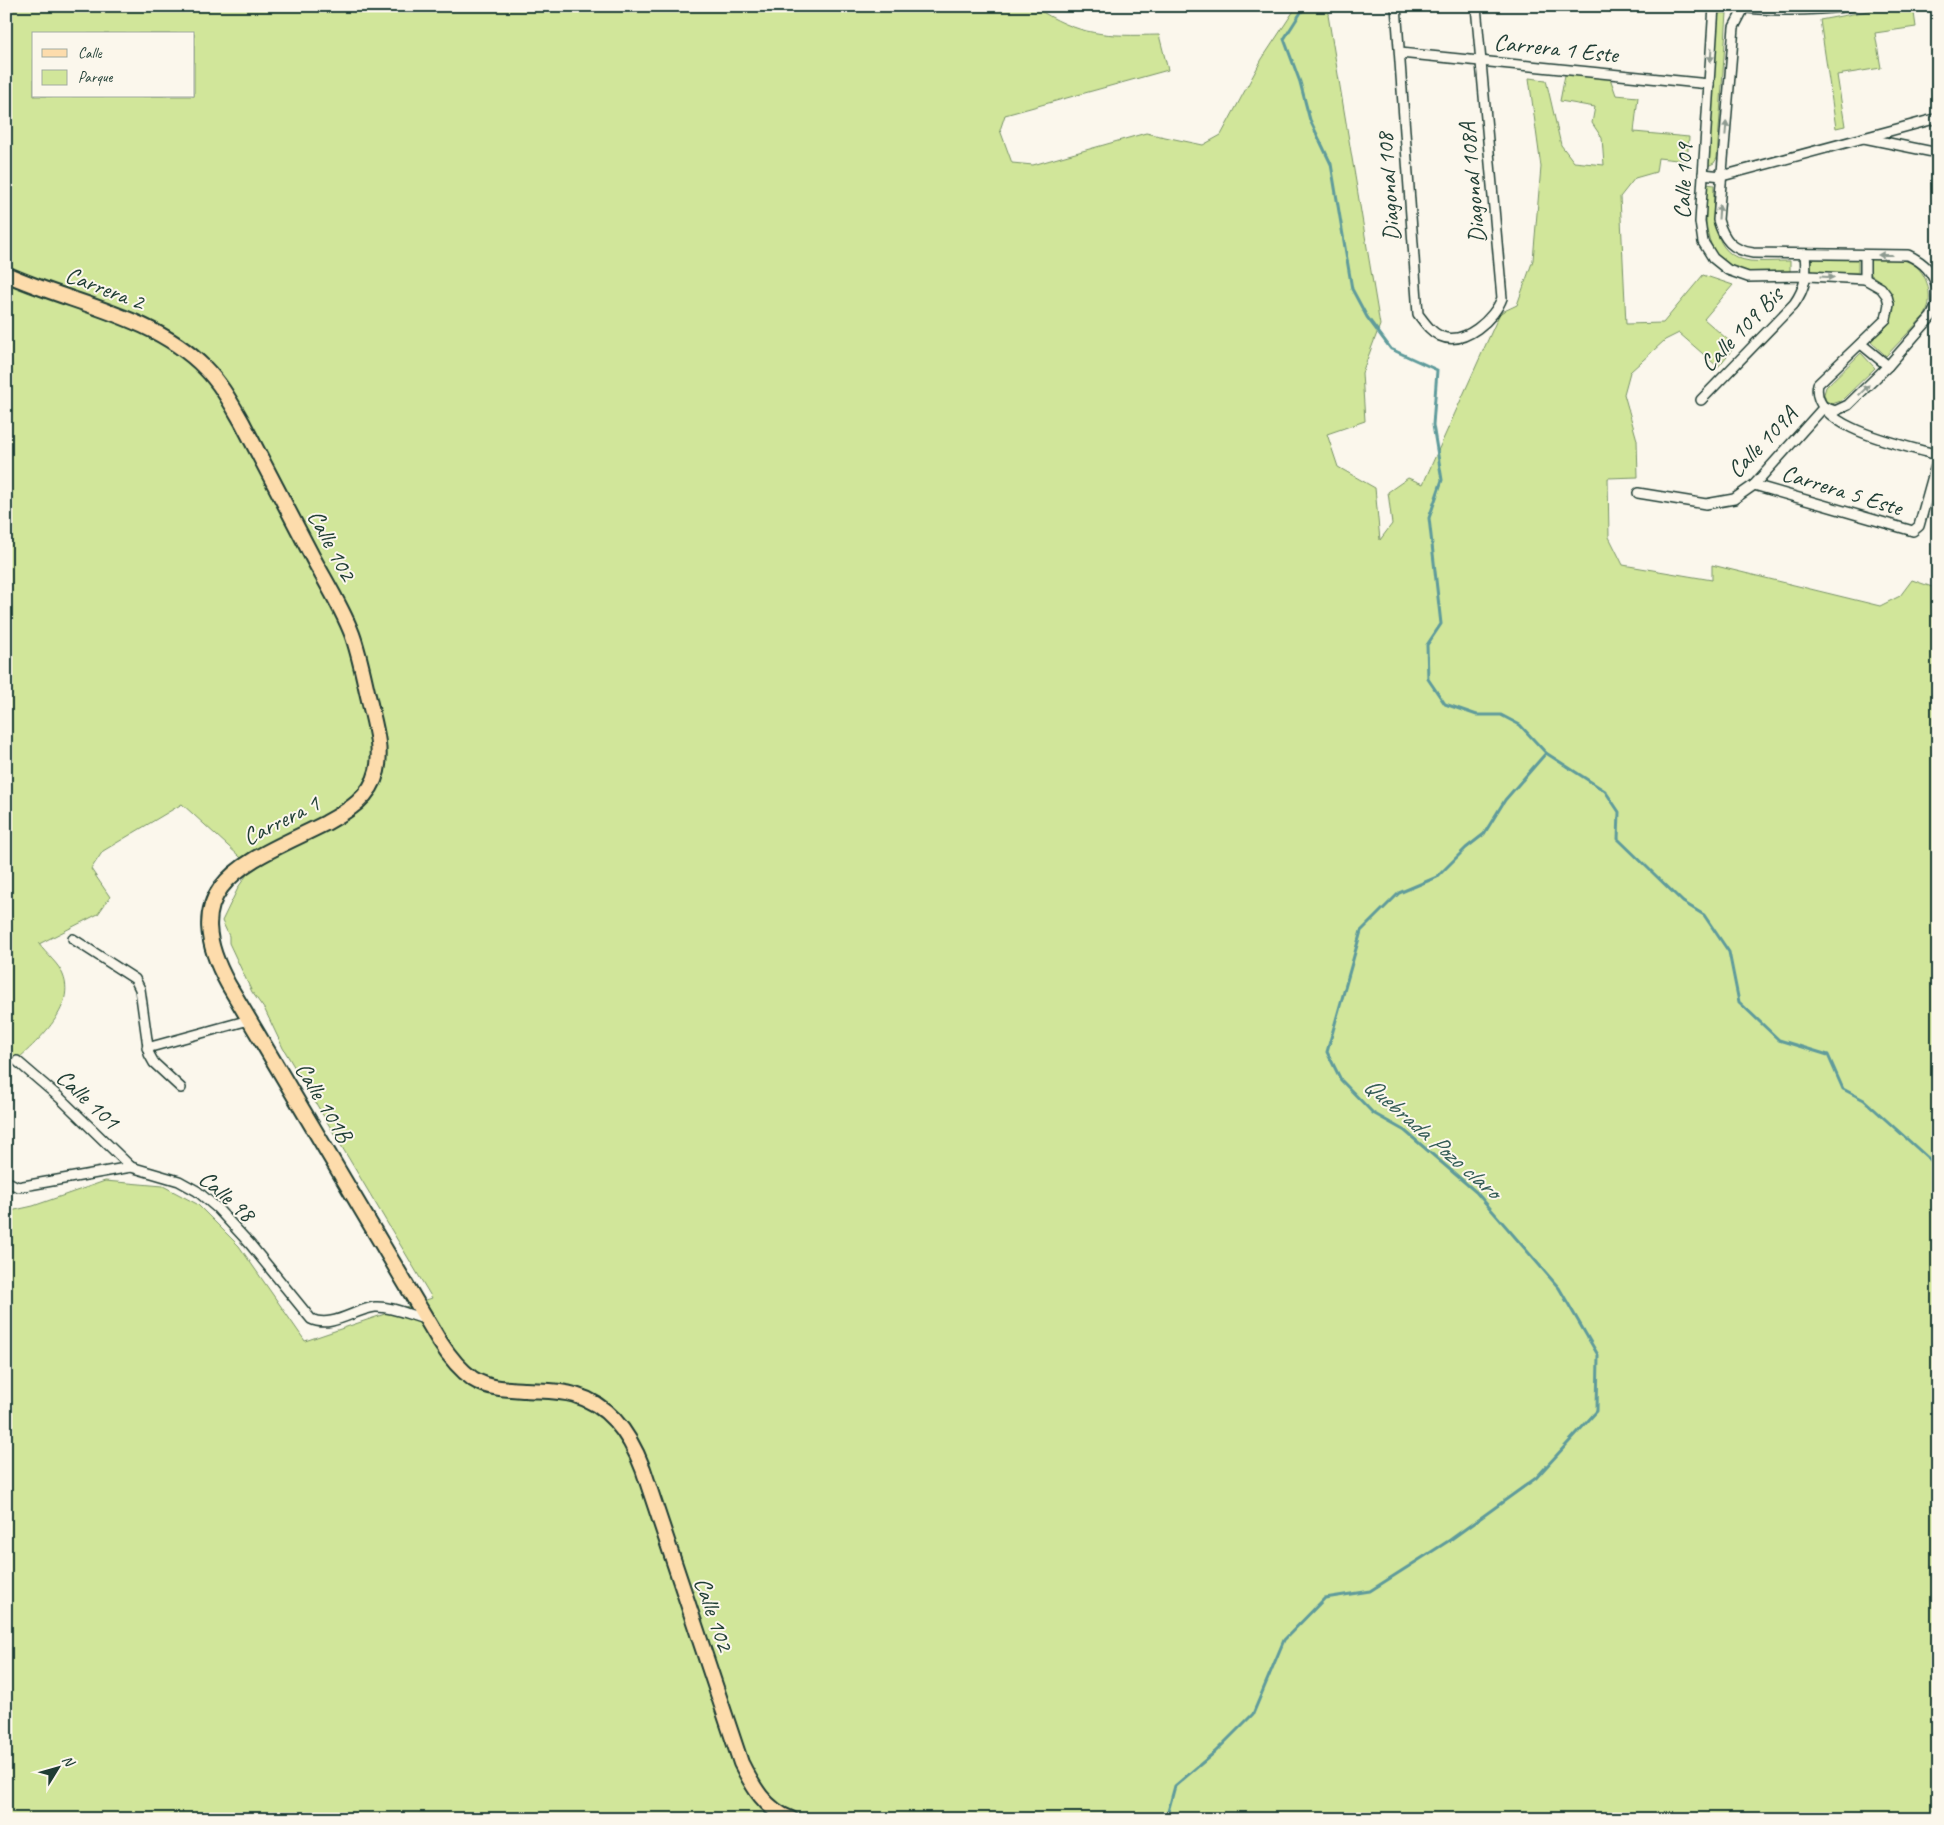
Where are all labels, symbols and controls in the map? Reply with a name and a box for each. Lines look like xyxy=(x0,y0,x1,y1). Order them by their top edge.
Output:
street label: Carrera 1 Este xyxy=(1493,27,1622,70)
legend xyxy=(32,32,195,98)
text: Calle xyxy=(78,44,103,63)
one-way arrow xyxy=(1706,47,1714,63)
text: Parque xyxy=(78,68,114,87)
one-way arrow xyxy=(1722,120,1730,136)
street label: Diagonal 108A xyxy=(1452,121,1492,245)
street label: Diagonal 108 xyxy=(1369,129,1407,242)
street label: Calle 109 xyxy=(1667,140,1699,219)
one-way arrow xyxy=(1716,204,1724,220)
one-way arrow xyxy=(1877,251,1893,259)
street label: Carrera 2 xyxy=(61,259,151,317)
one-way arrow xyxy=(1819,274,1835,282)
street label: Calle 109 Bis xyxy=(1693,278,1791,378)
one-way arrow xyxy=(1858,384,1870,396)
street label: Calle 109A xyxy=(1721,399,1804,484)
street label: Carrera 5 Este xyxy=(1778,457,1908,523)
street label: Calle 102 xyxy=(301,504,364,588)
street label: Carrera 1 xyxy=(238,787,325,852)
street label: Calle 101B xyxy=(288,1056,360,1149)
street label: Calle 101 xyxy=(50,1062,127,1137)
water label: Quebrada Pozo claro xyxy=(1357,1070,1511,1209)
street label: Calle 98 xyxy=(193,1163,263,1230)
street label: Calle 102 xyxy=(687,1573,741,1657)
north arrow xyxy=(32,1742,82,1792)
text: N xyxy=(59,1752,79,1771)

